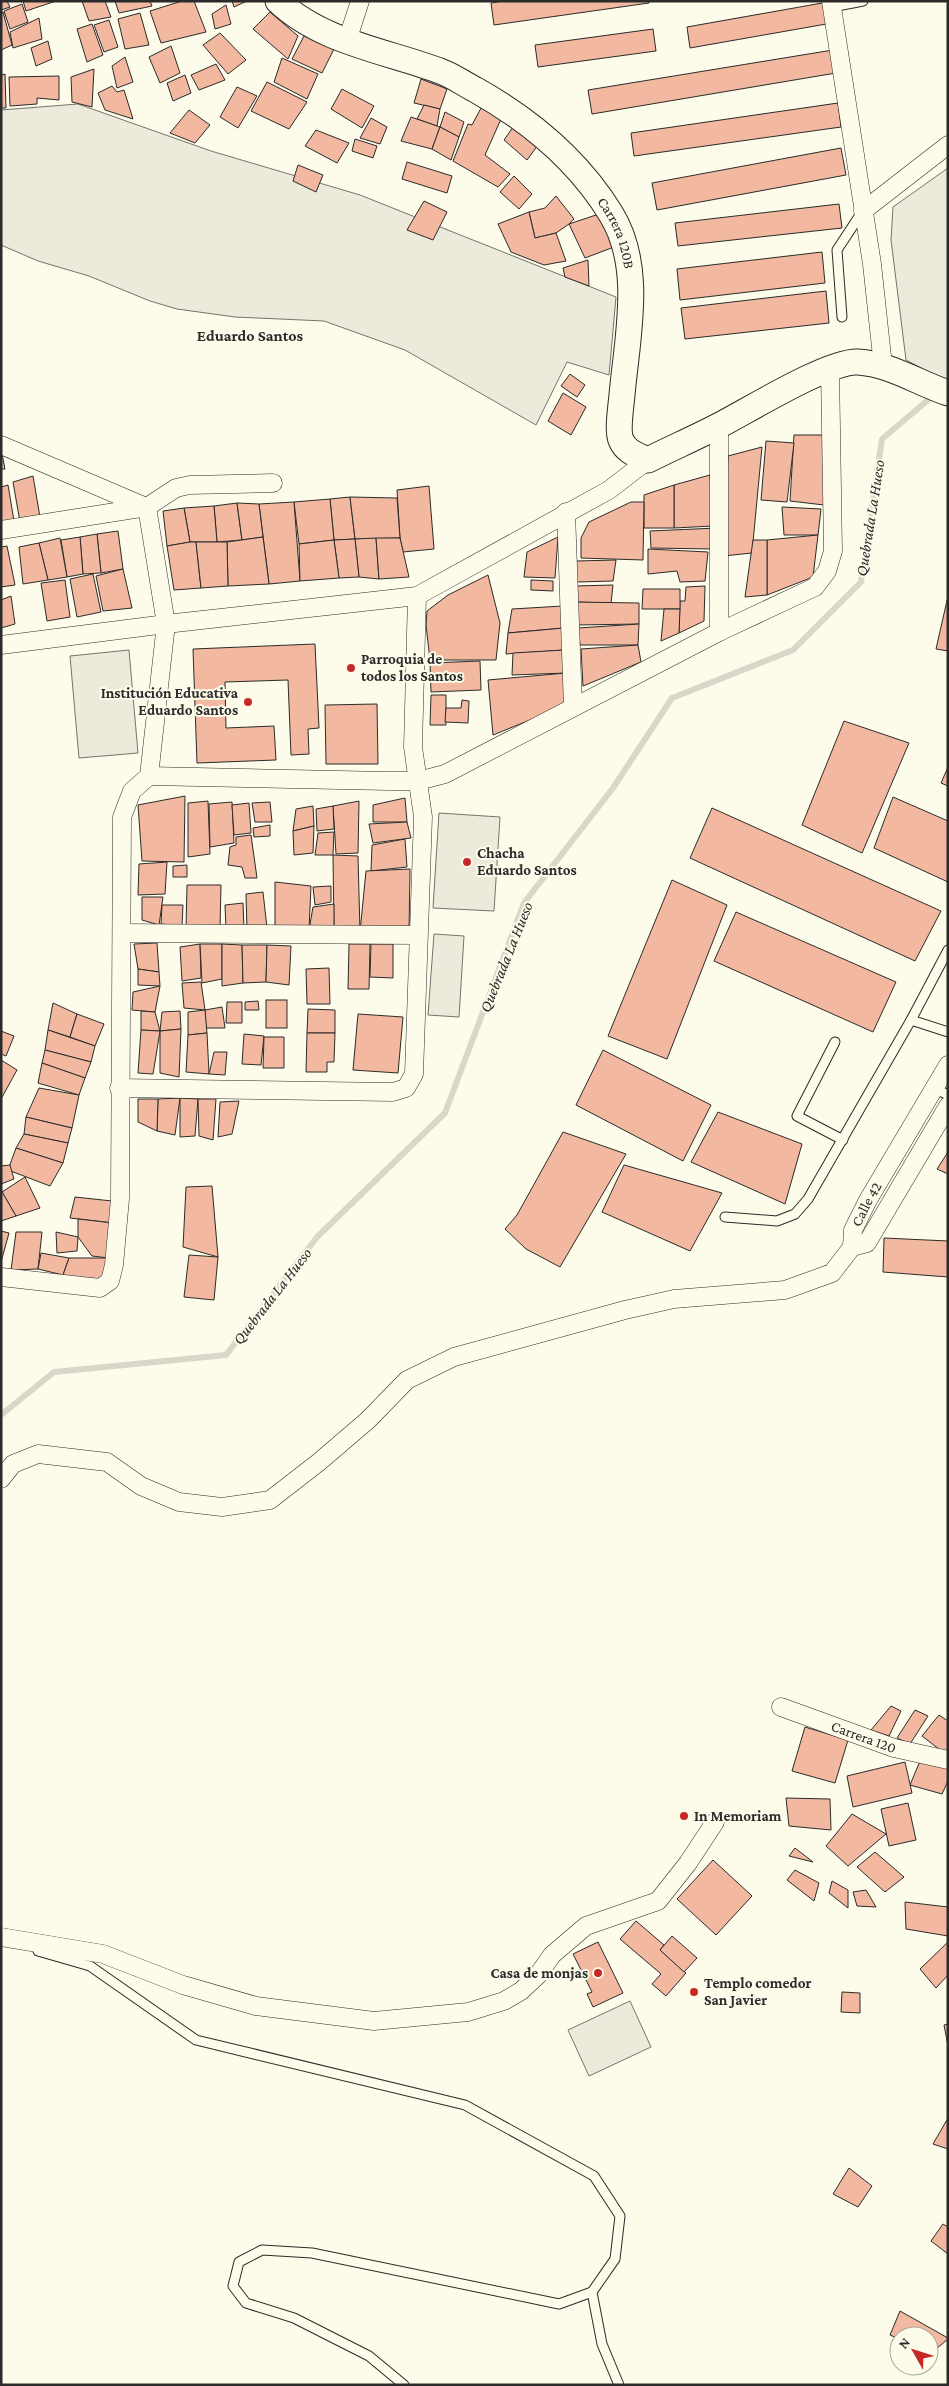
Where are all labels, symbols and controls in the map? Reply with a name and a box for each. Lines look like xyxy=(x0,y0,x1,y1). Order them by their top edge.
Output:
street label: Carrera 120B xyxy=(594,194,637,270)
district label: Eduardo Santos xyxy=(197,327,304,344)
water label: Quebrada La Hueso xyxy=(852,458,888,577)
place label: Parroquia de todos los Santos xyxy=(361,651,463,684)
marker: Parroquia de todos los Santos xyxy=(345,662,357,674)
place label: Institución Educativa Eduardo Santos xyxy=(101,685,239,718)
marker: Institución Educativa Eduardo Santos xyxy=(242,696,254,708)
place label: Chacha Eduardo Santos xyxy=(477,845,577,878)
marker: Chacha Eduardo Santos xyxy=(461,856,473,868)
water label: Quebrada La Hueso xyxy=(476,899,536,1015)
street label: Calle 42 xyxy=(848,1179,885,1229)
water label: Quebrada La Hueso xyxy=(229,1244,315,1348)
street label: Carrera 120 xyxy=(829,1718,898,1756)
place label: In Memoriam xyxy=(694,1808,782,1824)
marker: In Memoriam xyxy=(678,1810,690,1822)
place label: Casa de monjas xyxy=(491,1965,588,1982)
marker: Casa de monjas xyxy=(592,1967,604,1979)
place label: Templo comedor San Javier xyxy=(704,1975,812,2008)
marker: Templo comedor San Javier xyxy=(688,1986,700,1998)
north arrow xyxy=(889,2326,939,2376)
text: N xyxy=(895,2334,913,2352)

